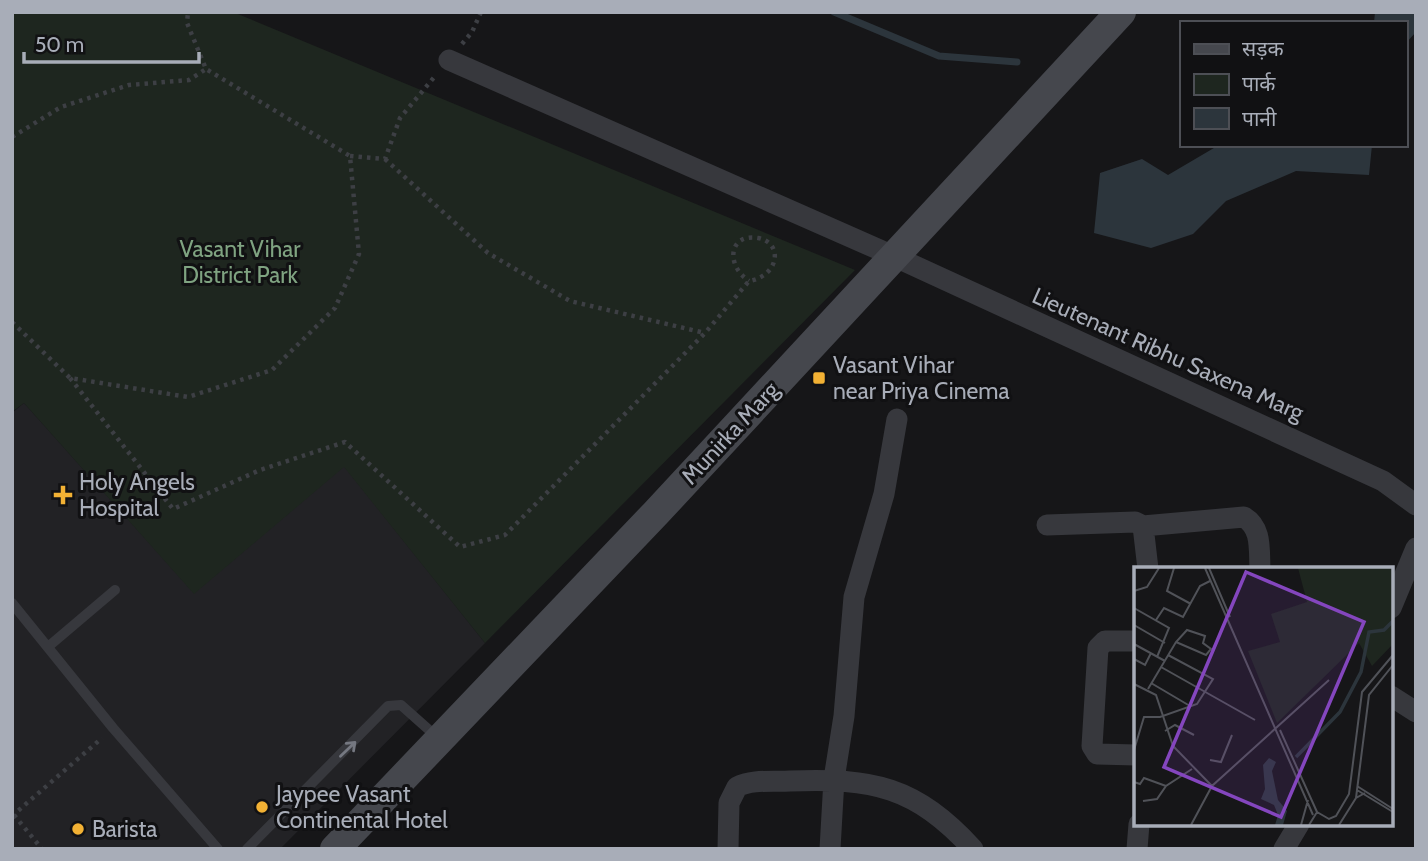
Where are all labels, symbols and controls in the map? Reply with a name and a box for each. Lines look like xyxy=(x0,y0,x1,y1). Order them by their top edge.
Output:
scale bar xyxy=(24,21,200,65)
legend xyxy=(1180,21,1407,147)
text: 50 m xyxy=(35,32,84,57)
text: सड़क xyxy=(1242,36,1284,61)
text: पार्क xyxy=(1242,71,1276,96)
text: पानी xyxy=(1242,106,1277,131)
park label: Vasant Vihar District Park xyxy=(179,235,301,289)
street label: Lieutenant Ribhu Saxena Marg xyxy=(1028,281,1309,427)
place label: Vasant Vihar near Priya Cinema xyxy=(833,351,1010,405)
marker: Vasant Vihar near Priya Cinema xyxy=(811,370,827,386)
street label: Munirka Marg xyxy=(675,376,785,490)
place label: Holy Angels Hospital xyxy=(79,468,195,522)
marker: Holy Angels Hospital xyxy=(53,485,73,505)
inset map xyxy=(1134,567,1393,826)
one-way arrow xyxy=(339,741,356,758)
place label: Jaypee Vasant Continental Hotel xyxy=(275,780,448,834)
marker: Jaypee Vasant Continental Hotel xyxy=(254,799,270,815)
place label: Barista xyxy=(92,815,157,843)
marker: Barista xyxy=(70,821,86,837)

